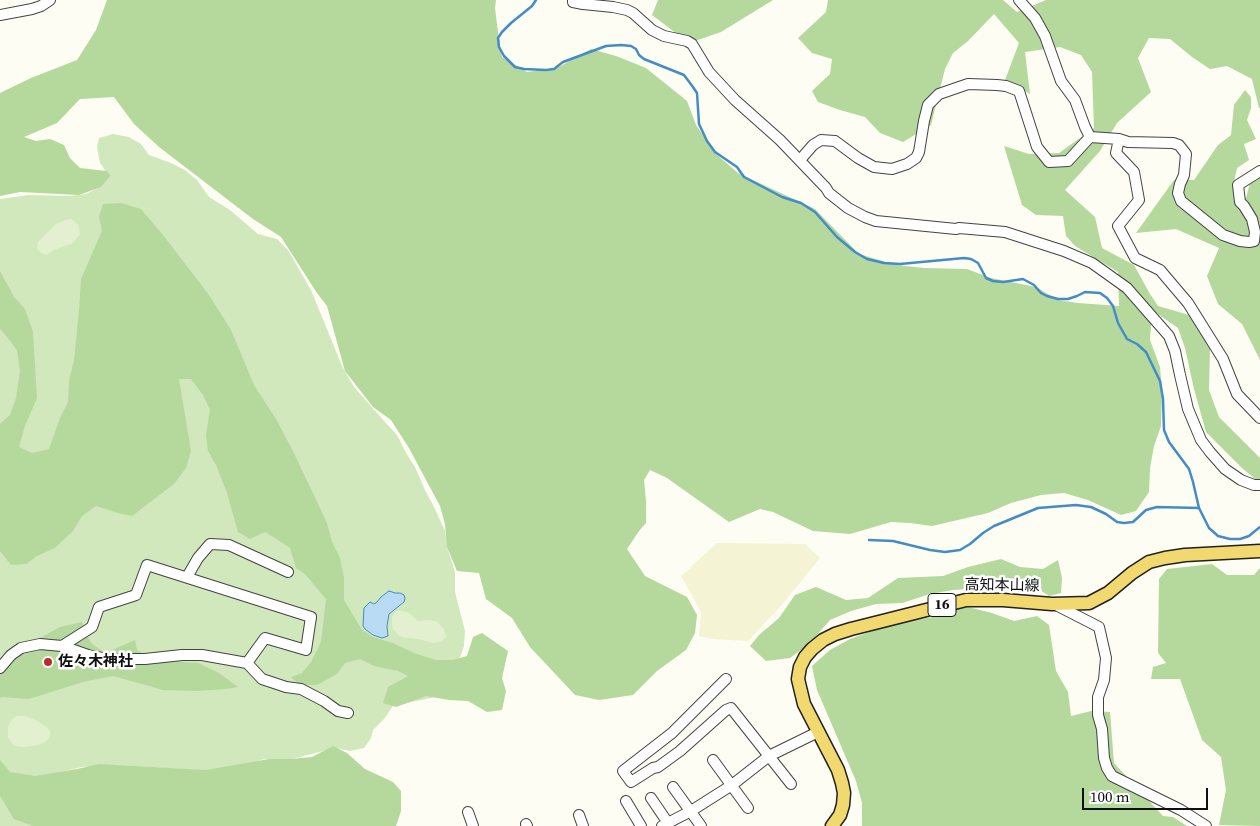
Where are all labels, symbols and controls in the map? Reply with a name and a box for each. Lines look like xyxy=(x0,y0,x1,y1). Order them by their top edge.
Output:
street label: 高知本山線 xyxy=(964,576,1040,596)
road number: 16 xyxy=(928,594,956,616)
place label: 佐々木神社 xyxy=(58,653,133,671)
marker: 佐々木神社 xyxy=(42,656,54,668)
scale bar xyxy=(1085,778,1211,810)
text: 100 m xyxy=(1090,786,1130,807)

